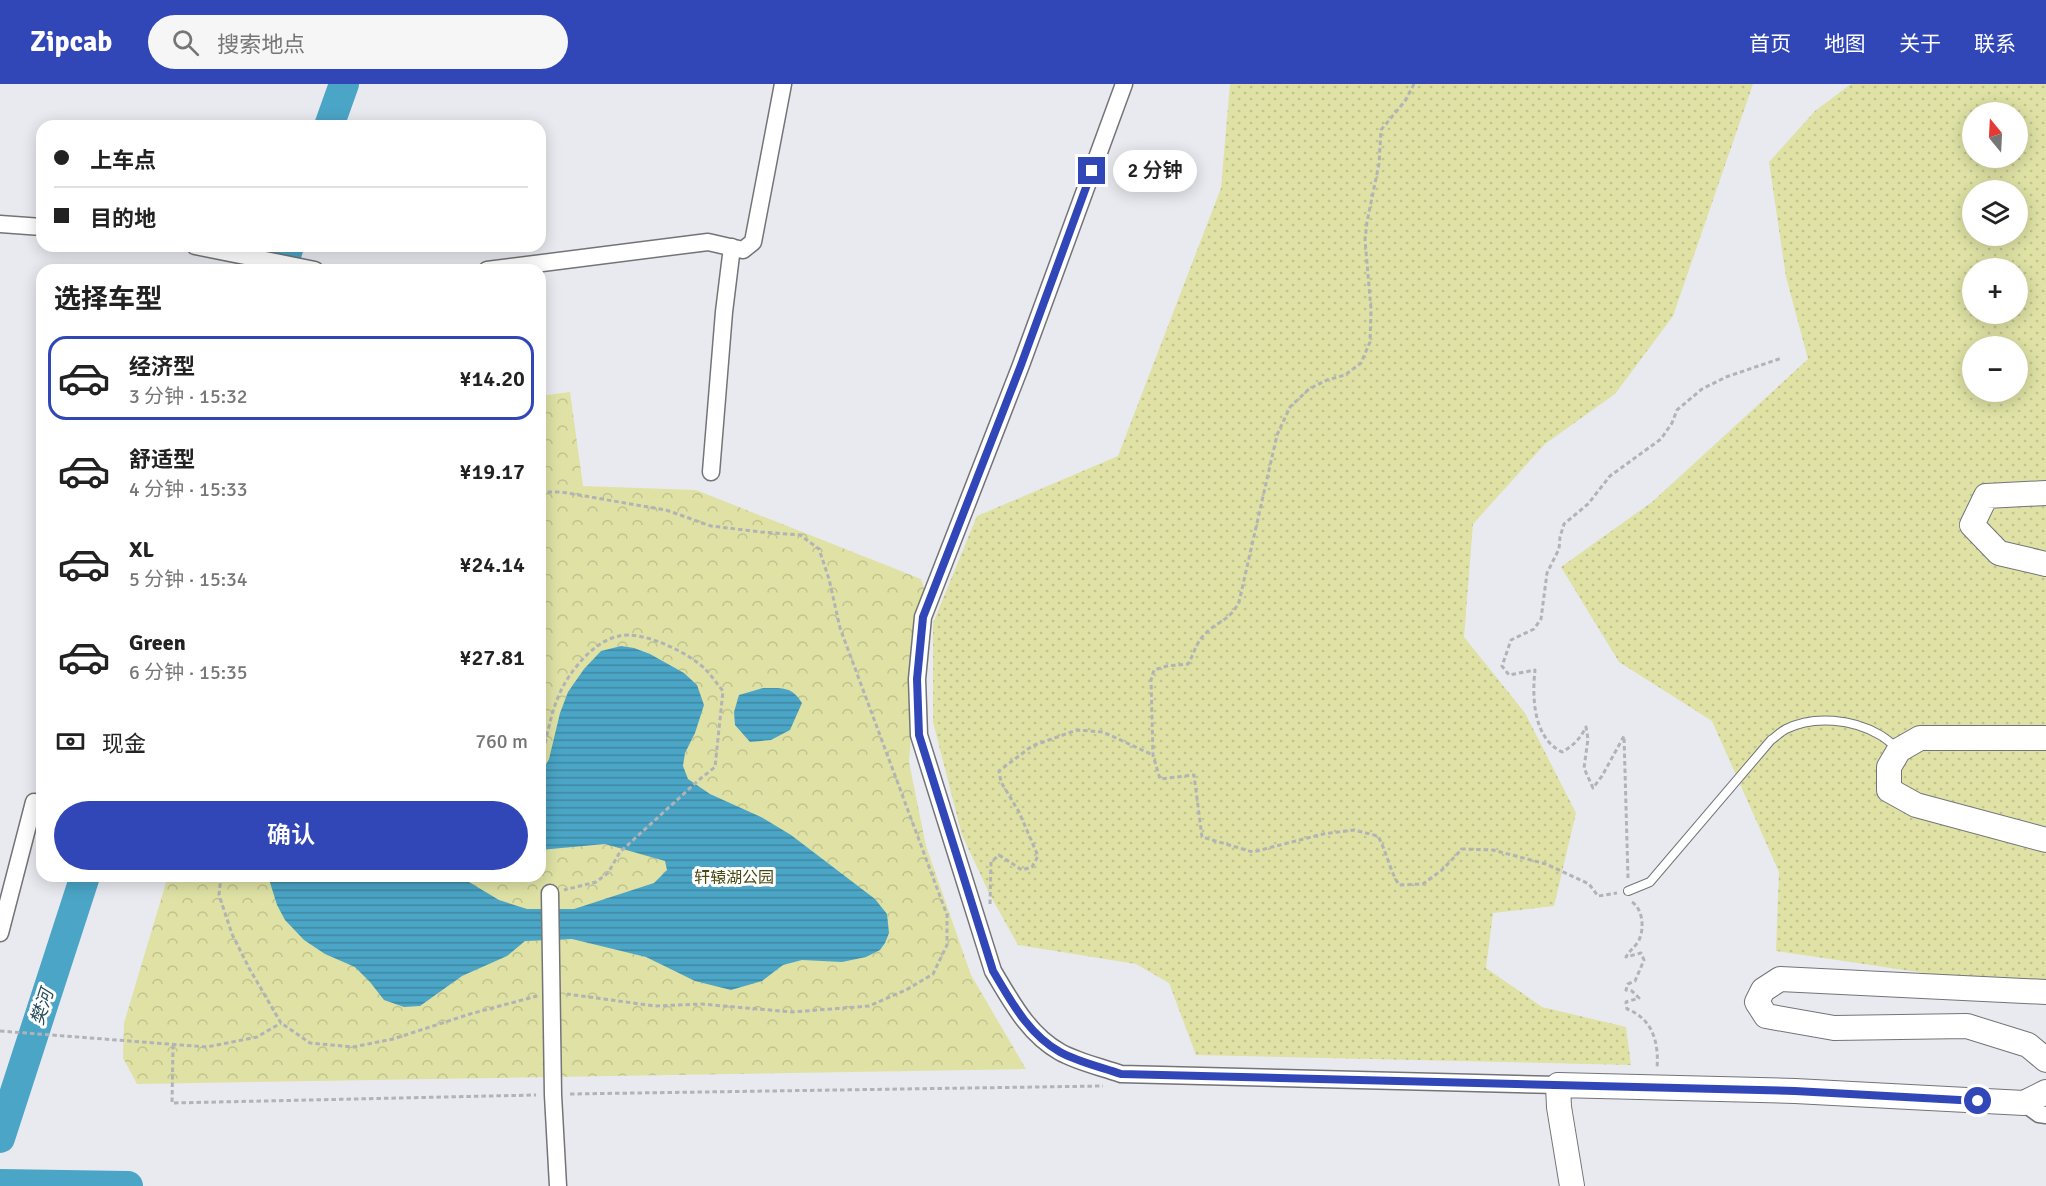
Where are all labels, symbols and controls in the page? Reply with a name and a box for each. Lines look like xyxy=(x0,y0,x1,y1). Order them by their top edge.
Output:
search box xyxy=(148,15,568,69)
text: Zipcab xyxy=(30,25,112,59)
icon: search xyxy=(169,26,202,59)
text: 搜索地点 xyxy=(217,31,305,58)
text: 首页 xyxy=(1749,31,1791,57)
text: 地图 xyxy=(1824,31,1866,57)
text: 关于 xyxy=(1899,31,1941,57)
text: 联系 xyxy=(1974,31,2016,57)
north arrow xyxy=(1962,102,2028,168)
map controls xyxy=(1962,102,2028,402)
text: 上车点 xyxy=(90,147,156,174)
callout: 2 分钟 xyxy=(1113,150,1197,192)
route end xyxy=(1078,157,1105,184)
text: 2 分钟 xyxy=(1127,158,1183,183)
button: layers xyxy=(1962,180,2028,246)
text: 目的地 xyxy=(90,205,156,232)
button: + xyxy=(1962,258,2028,324)
text: 选择车型 xyxy=(54,283,162,316)
button: − xyxy=(1962,336,2028,402)
icon: car xyxy=(57,351,111,405)
text: 经济型 xyxy=(129,353,195,380)
text: ¥14.20 xyxy=(460,365,525,392)
text: 3 分钟 · 15:32 xyxy=(129,384,248,409)
icon: car xyxy=(57,444,111,498)
text: 舒适型 xyxy=(129,446,195,473)
text: ¥19.17 xyxy=(460,458,525,485)
text: 4 分钟 · 15:33 xyxy=(129,477,248,502)
text: XL xyxy=(129,536,154,563)
icon: car xyxy=(57,537,111,591)
text: ¥24.14 xyxy=(460,551,525,578)
text: 5 分钟 · 15:34 xyxy=(129,567,248,592)
text: Green xyxy=(129,629,186,656)
icon: car xyxy=(57,630,111,684)
text: ¥27.81 xyxy=(460,644,525,671)
text: 6 分钟 · 15:35 xyxy=(129,660,248,685)
icon: cash xyxy=(54,725,87,758)
text: 760 m xyxy=(475,729,528,754)
text: 现金 xyxy=(102,730,146,757)
button: 确认 xyxy=(54,801,528,870)
park label: 轩辕湖公园 xyxy=(694,868,774,888)
water label: 樊河 xyxy=(26,984,59,1028)
route start xyxy=(1964,1087,1991,1114)

